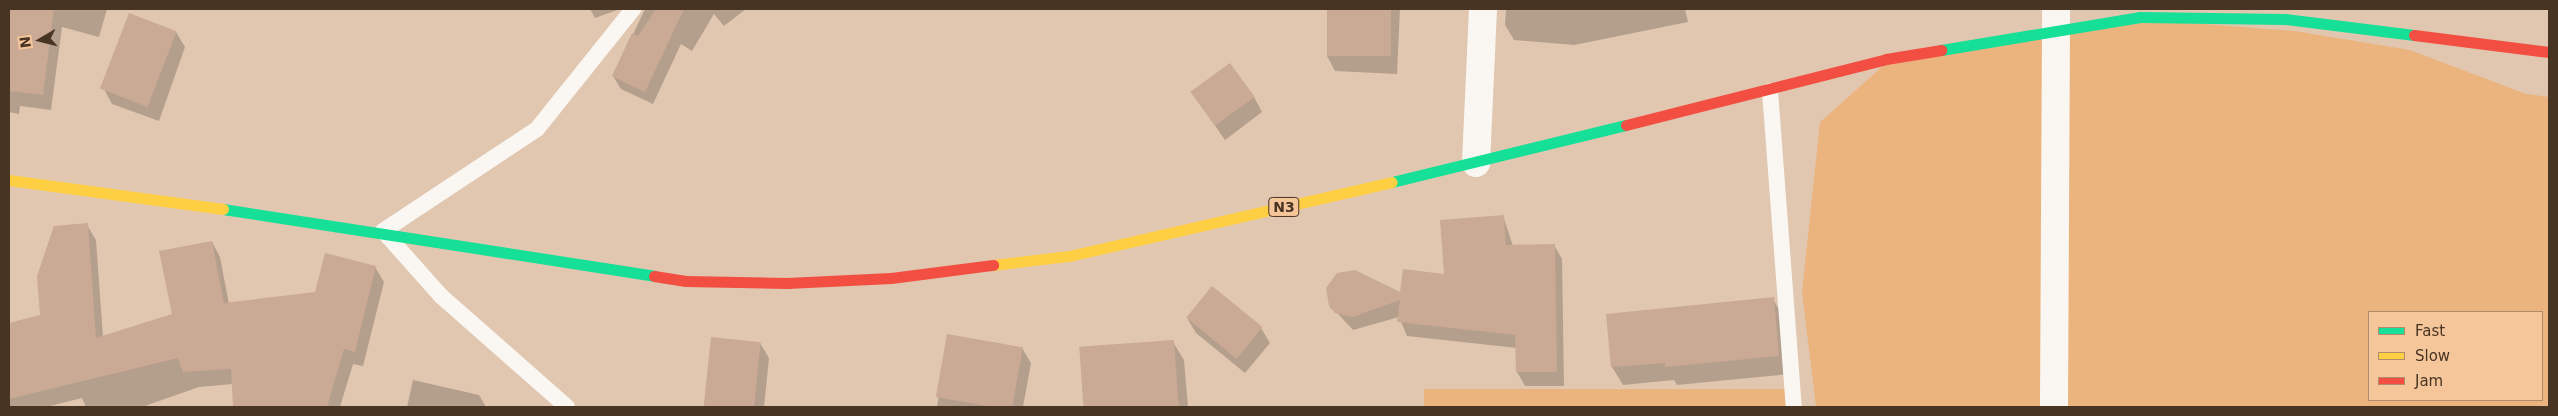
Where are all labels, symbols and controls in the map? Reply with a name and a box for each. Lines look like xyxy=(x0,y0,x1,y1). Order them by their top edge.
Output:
north arrow xyxy=(15,15,65,65)
text: N xyxy=(16,35,34,49)
road number: N3 xyxy=(1268,196,1300,218)
legend xyxy=(2368,311,2543,401)
text: Fast xyxy=(2415,322,2445,340)
text: Slow xyxy=(2415,347,2450,365)
text: Jam xyxy=(2415,372,2443,390)

